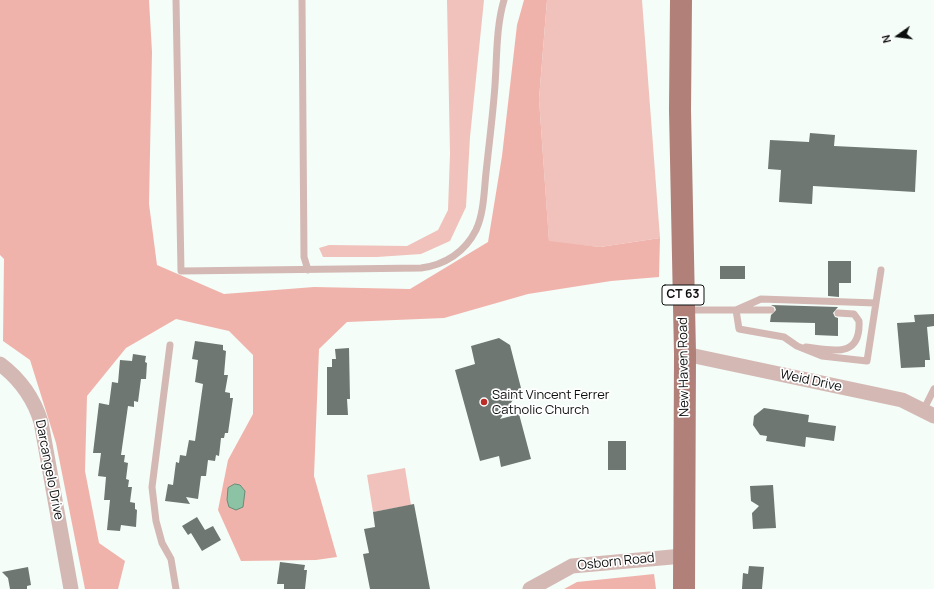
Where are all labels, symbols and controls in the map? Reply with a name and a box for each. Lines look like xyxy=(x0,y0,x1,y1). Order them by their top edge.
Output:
north arrow xyxy=(878,16,918,56)
text: N xyxy=(878,33,894,45)
road number: CT 63 xyxy=(662,285,704,305)
street label: New Haven Road xyxy=(675,317,693,417)
street label: Weid Drive xyxy=(779,367,843,395)
place label: Saint Vincent Ferrer Catholic Church xyxy=(492,387,610,418)
marker: Saint Vincent Ferrer Catholic Church xyxy=(479,397,489,407)
street label: Darcangelo Drive xyxy=(32,419,66,521)
street label: Osborn Road xyxy=(577,550,655,574)

